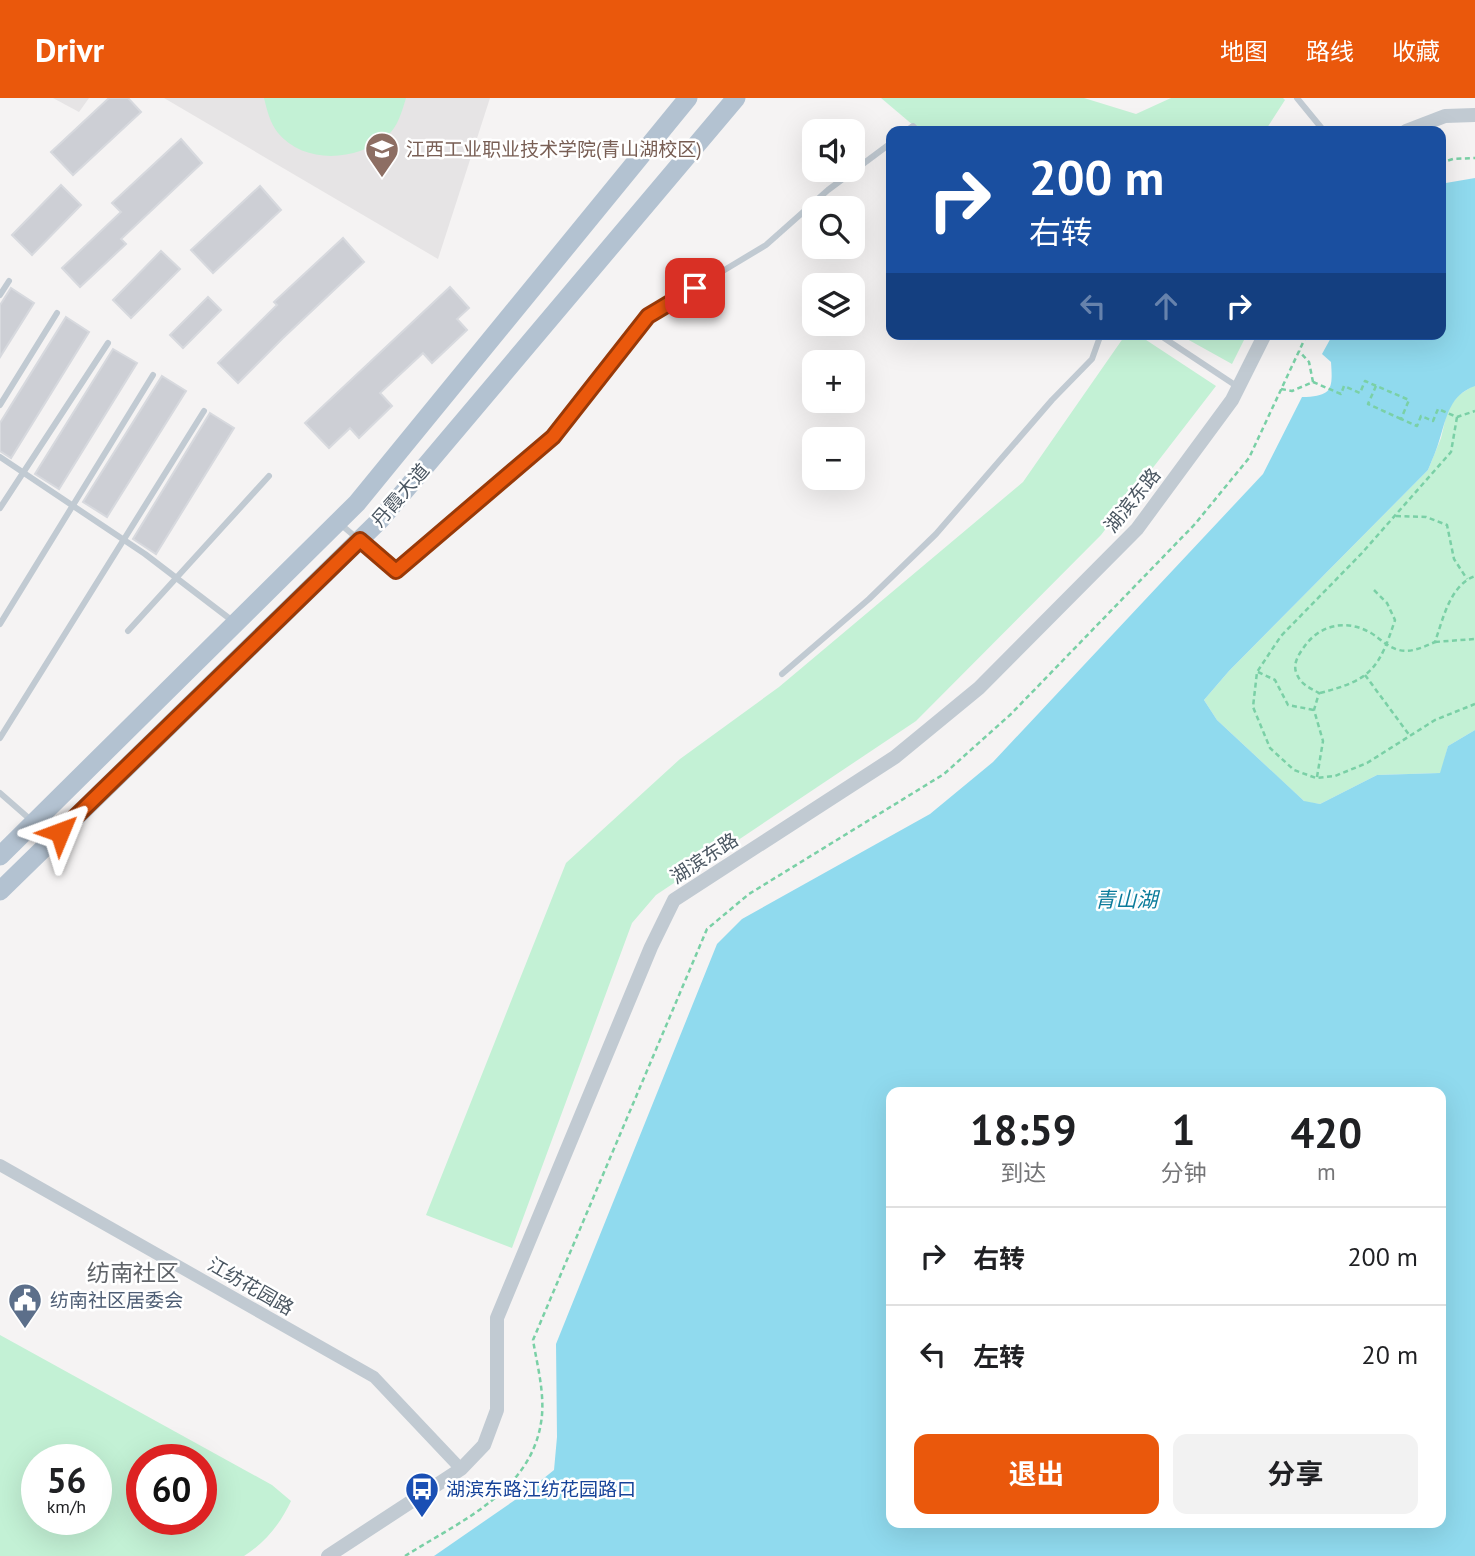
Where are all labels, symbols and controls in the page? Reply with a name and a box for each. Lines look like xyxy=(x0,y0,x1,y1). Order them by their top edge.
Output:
text: Drivr xyxy=(35,28,104,71)
text: 地图 xyxy=(1220,36,1268,67)
text: 路线 xyxy=(1306,36,1354,67)
text: 收藏 xyxy=(1392,36,1440,67)
map controls xyxy=(802,119,865,490)
button: sound xyxy=(802,119,865,182)
school or university icon: 江西工业职业技术学院(青山湖校区) xyxy=(363,130,401,179)
place label: 江西工业职业技术学院(青山湖校区) xyxy=(406,137,702,161)
text: 200 m xyxy=(1029,145,1164,209)
icon: right xyxy=(914,154,1005,245)
button: search xyxy=(802,196,865,259)
text: 右转 xyxy=(1029,211,1093,253)
pin xyxy=(665,258,725,318)
icon: arrive xyxy=(676,269,714,307)
button: layers xyxy=(802,273,865,336)
icon: left xyxy=(1074,287,1112,325)
icon: ahead xyxy=(1147,287,1185,325)
icon: right xyxy=(1220,287,1258,325)
button: + xyxy=(802,350,865,413)
button: − xyxy=(802,427,865,490)
street label: 丹霞大道 xyxy=(366,458,434,532)
street label: 湖滨东路 xyxy=(1099,463,1165,537)
position arrow xyxy=(23,795,97,869)
street label: 湖滨东路 xyxy=(666,827,742,889)
water label: 青山湖 xyxy=(1095,886,1160,913)
text: 18:59 xyxy=(970,1102,1077,1157)
text: 1 xyxy=(1172,1102,1195,1157)
text: 420 xyxy=(1291,1105,1362,1160)
text: m xyxy=(1317,1157,1336,1186)
text: 到达 xyxy=(1000,1158,1046,1187)
text: 分钟 xyxy=(1161,1158,1207,1187)
icon: right xyxy=(914,1237,952,1275)
text: 200 m xyxy=(1347,1240,1418,1273)
text: 右转 xyxy=(973,1242,1025,1275)
street label: 江纺花园路 xyxy=(204,1252,298,1320)
district label: 纺南社区 xyxy=(87,1258,179,1287)
public building icon: 纺南社区居委会 xyxy=(6,1281,44,1330)
place label: 纺南社区居委会 xyxy=(50,1288,183,1312)
icon: left xyxy=(914,1335,952,1373)
text: 20 m xyxy=(1362,1338,1418,1371)
text: 左转 xyxy=(973,1340,1025,1373)
button: 退出 xyxy=(914,1434,1159,1514)
button: 分享 xyxy=(1173,1434,1418,1514)
speed limit sign: 60 xyxy=(126,1444,217,1535)
text: 56 xyxy=(47,1457,86,1503)
bus stop icon: 湖滨东路江纺花园路口 xyxy=(403,1470,441,1519)
place label: 湖滨东路江纺花园路口 xyxy=(446,1477,636,1501)
text: km/h xyxy=(47,1495,86,1518)

